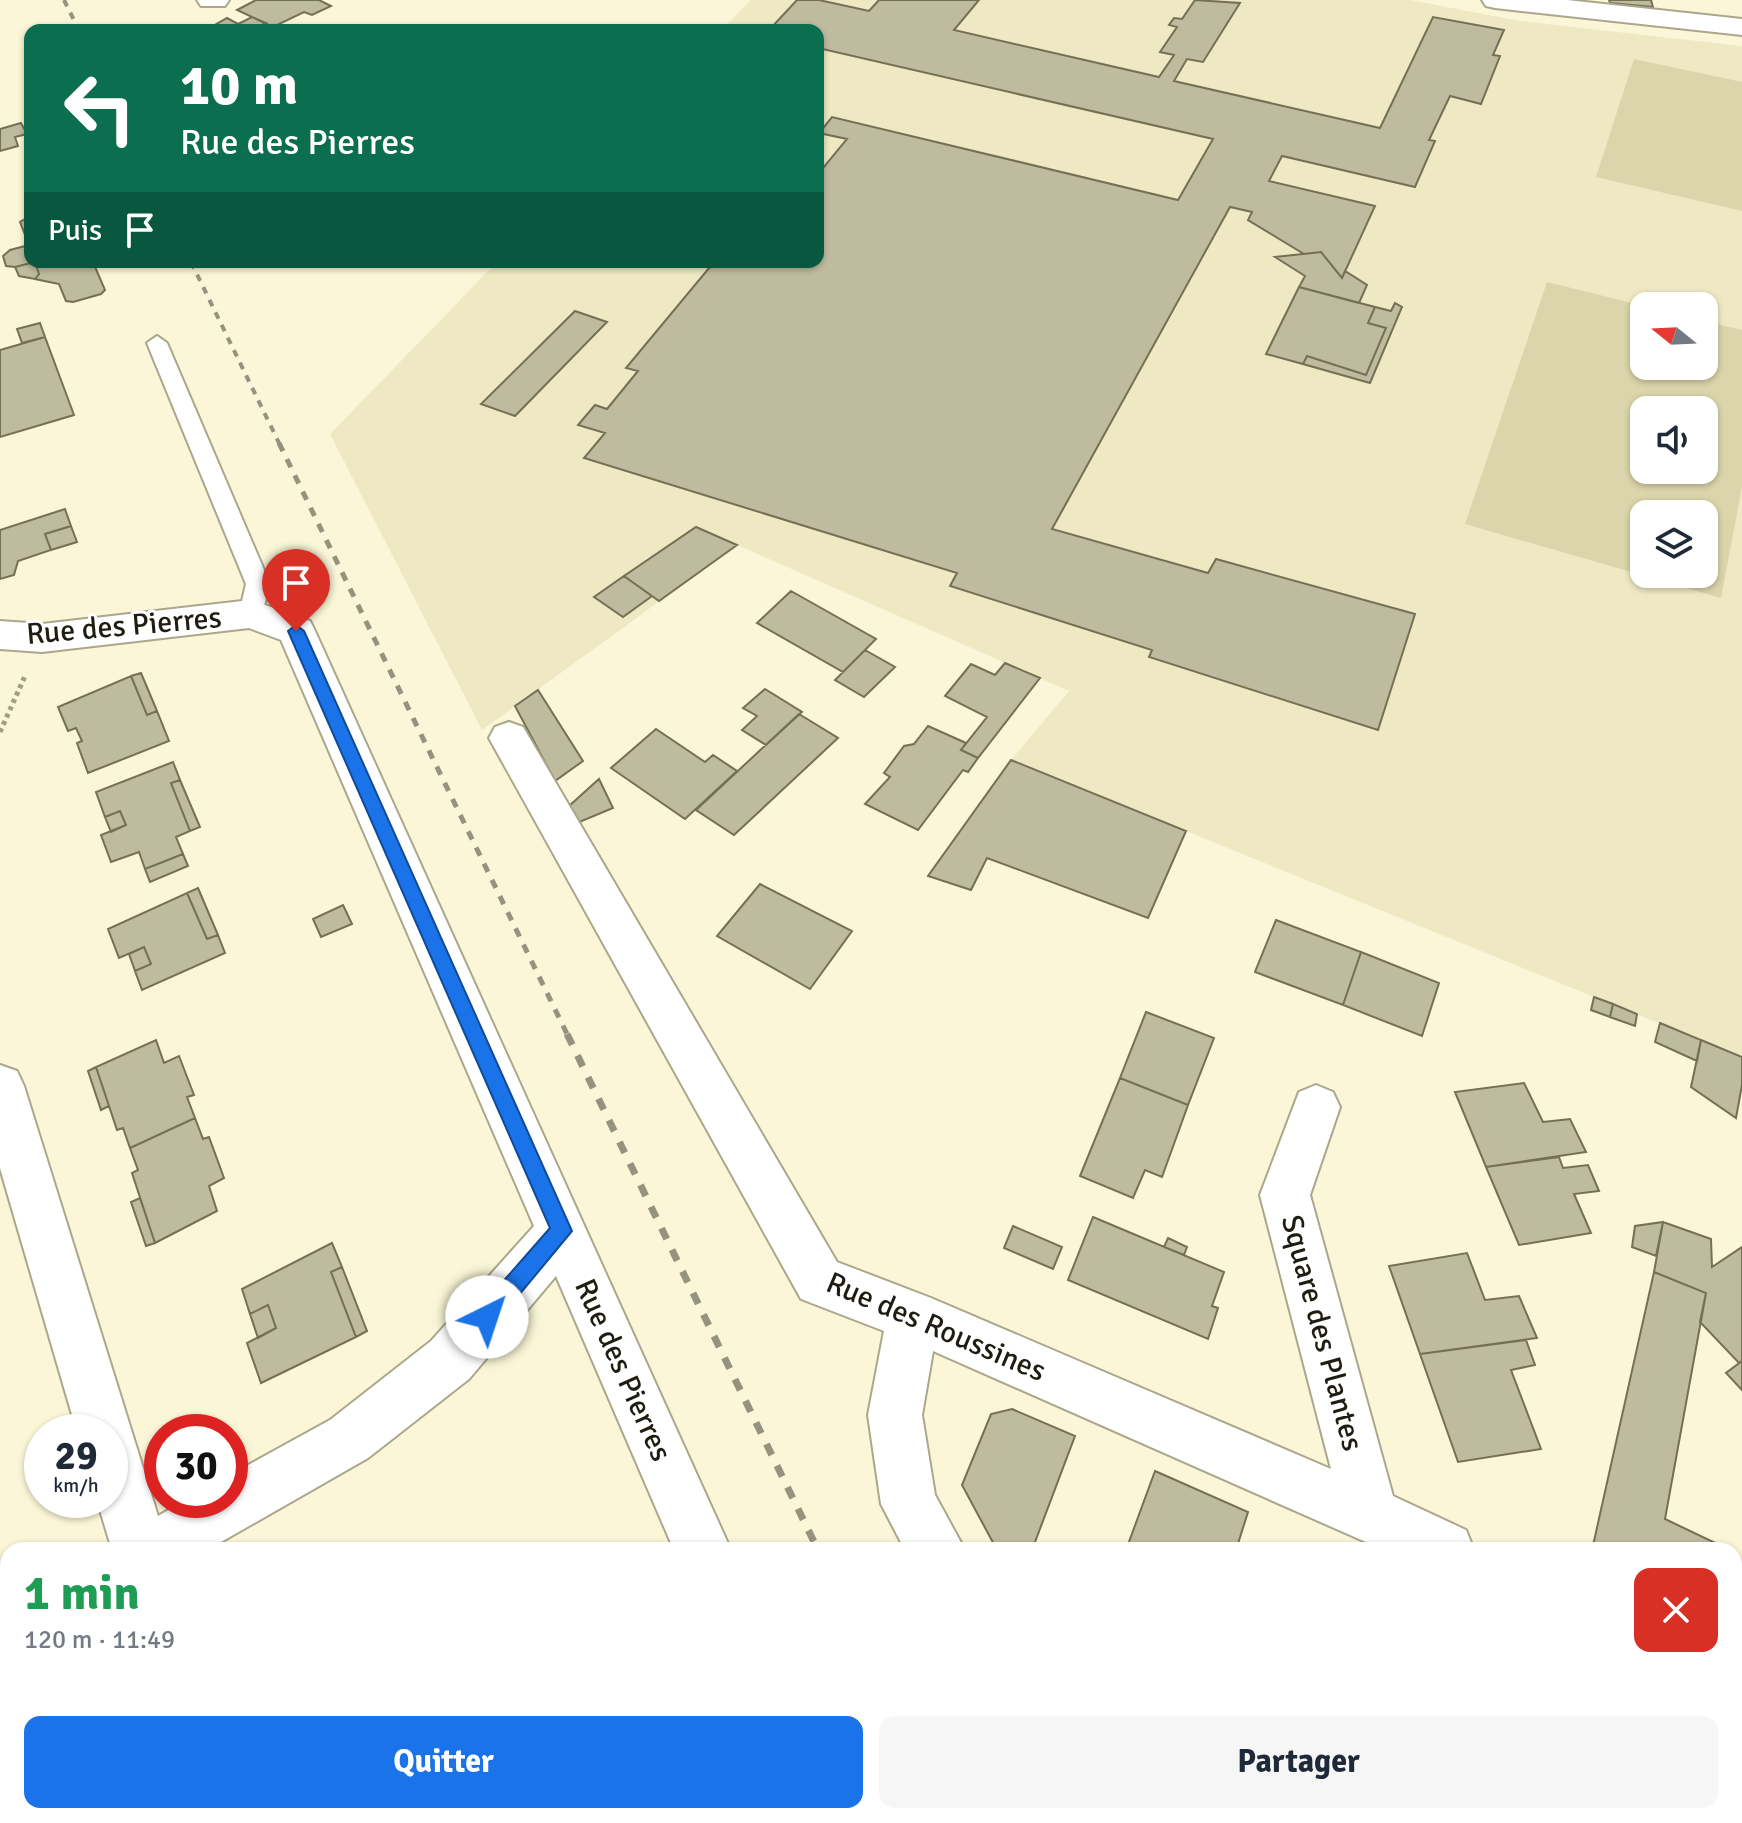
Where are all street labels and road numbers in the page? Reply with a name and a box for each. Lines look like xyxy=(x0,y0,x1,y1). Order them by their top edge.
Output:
street label: Rue des Pierres xyxy=(25,599,223,653)
street label: Square des Plantes xyxy=(1273,1211,1371,1455)
street label: Rue des Roussines xyxy=(821,1264,1051,1390)
street label: Rue des Pierres xyxy=(566,1273,680,1467)

